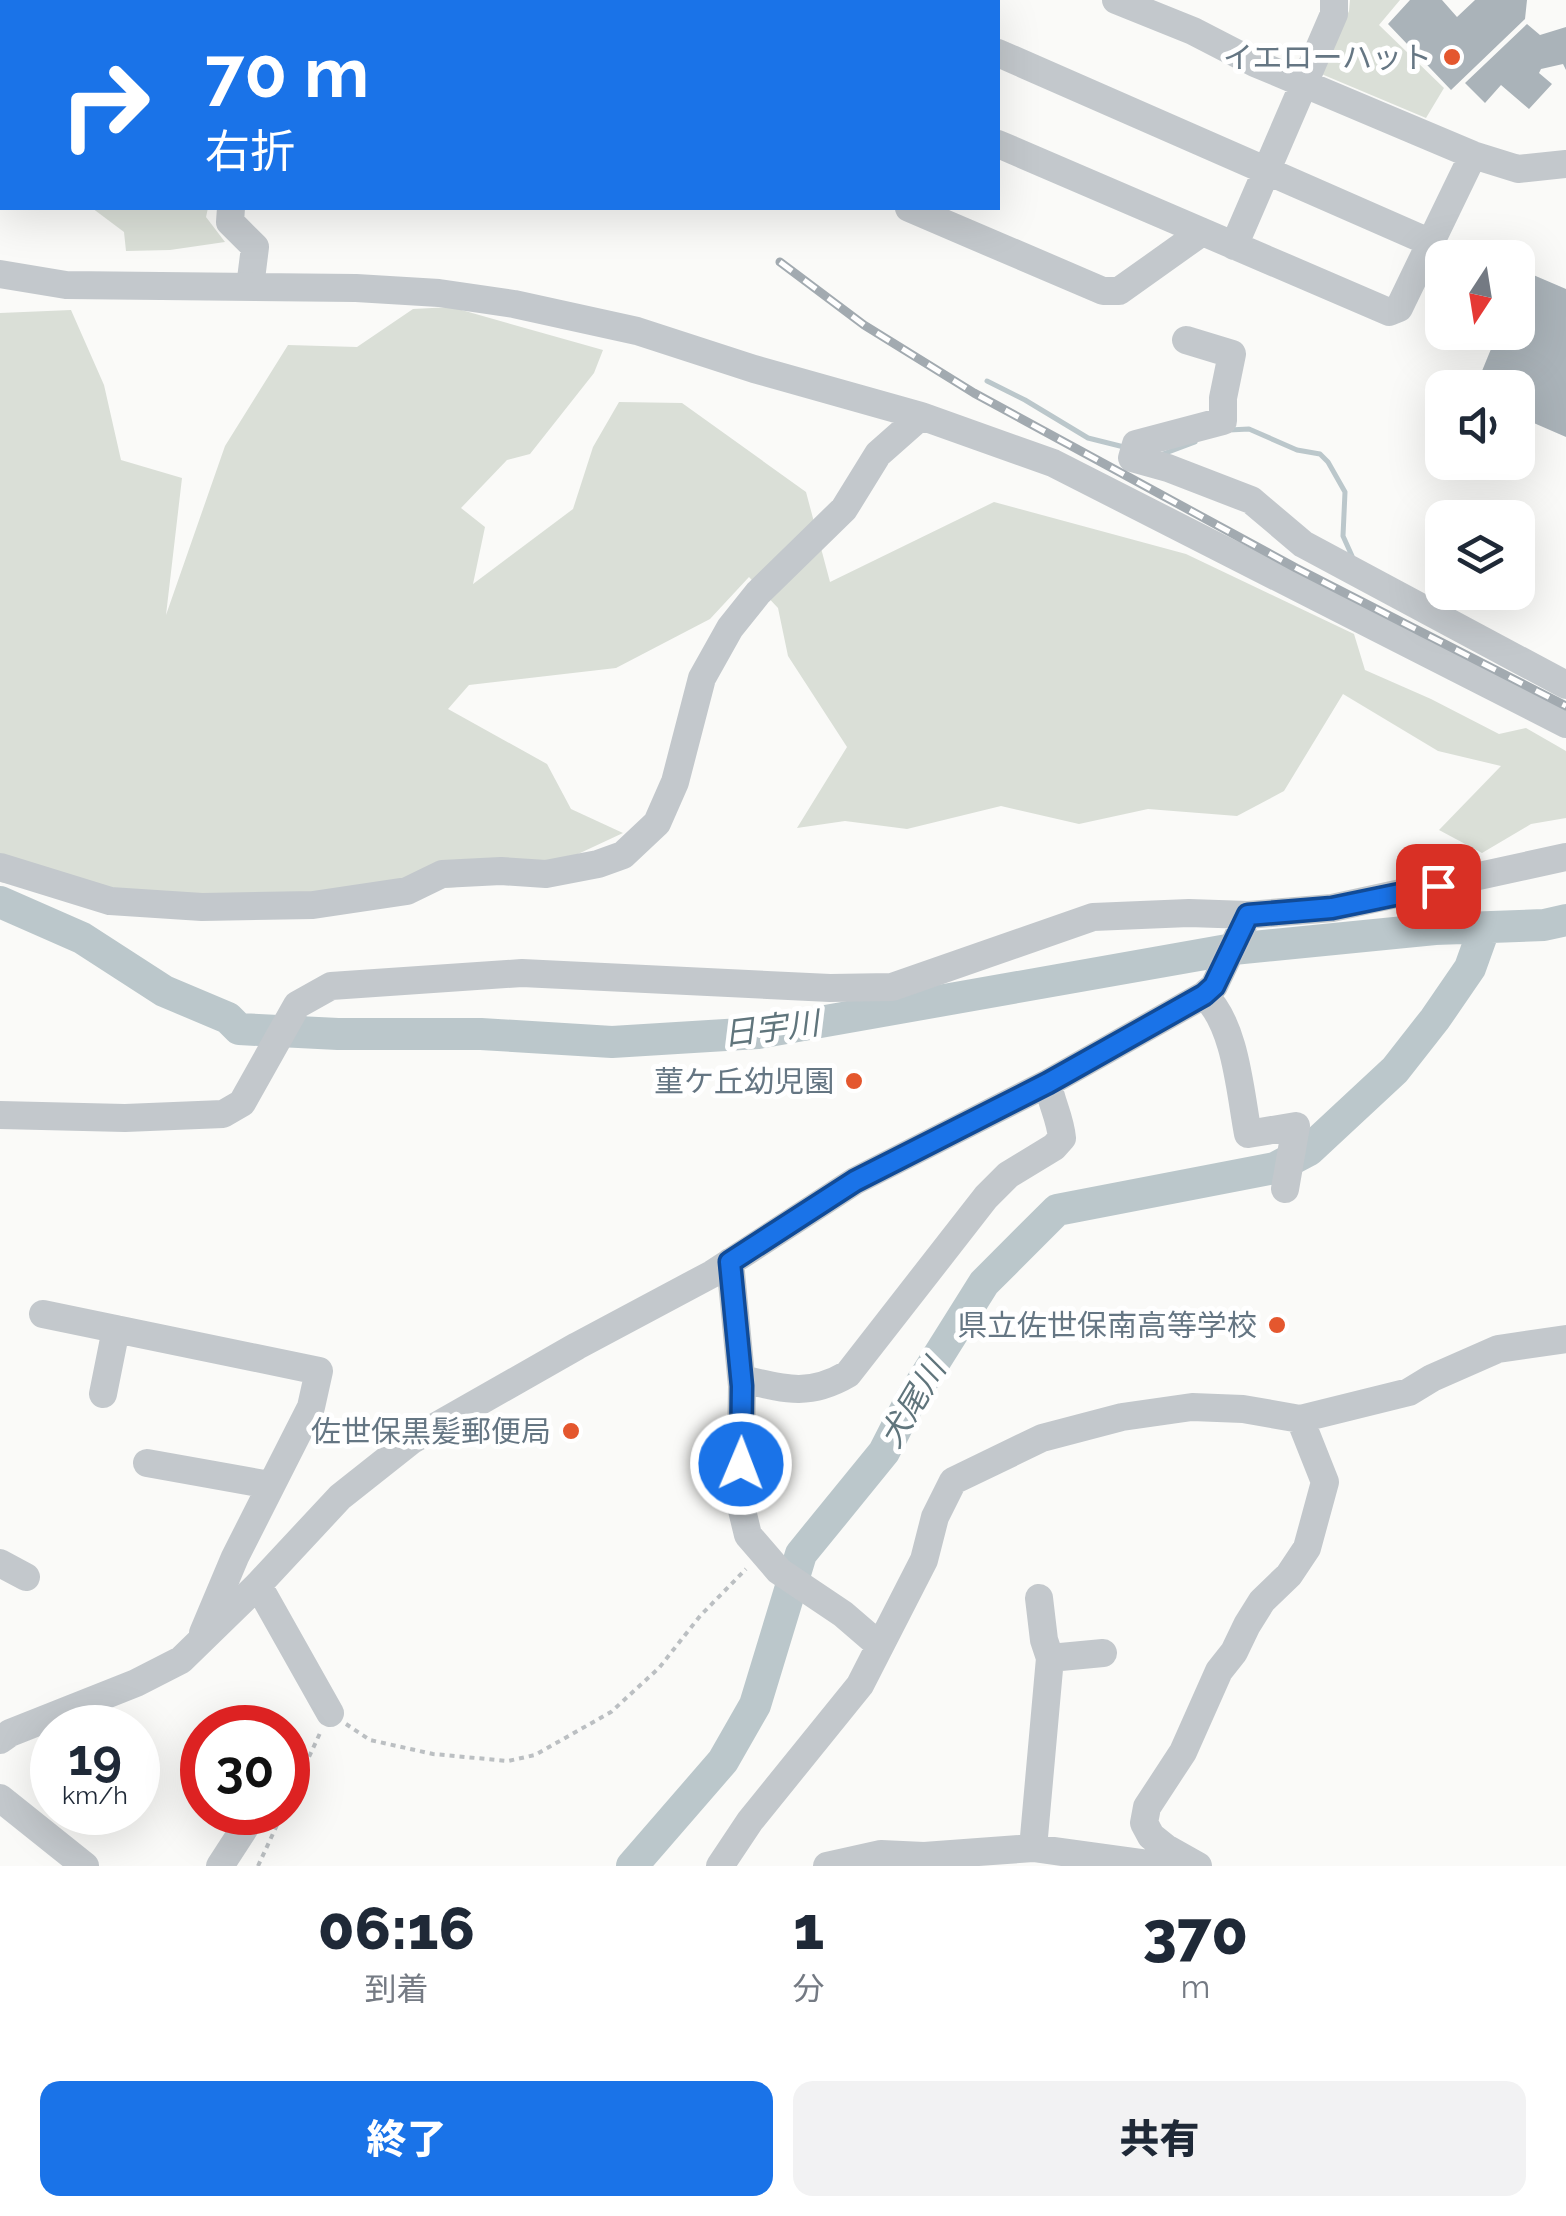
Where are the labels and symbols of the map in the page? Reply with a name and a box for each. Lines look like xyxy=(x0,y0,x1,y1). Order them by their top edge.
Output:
place label: イエローハット xyxy=(1223,40,1432,75)
marker: イエローハット xyxy=(1441,46,1463,68)
north arrow xyxy=(1425,240,1535,350)
pin xyxy=(1396,844,1481,929)
water label: 日宇川 xyxy=(721,1003,824,1052)
place label: 菫ケ丘幼児園 xyxy=(654,1064,834,1099)
marker: 菫ケ丘幼児園 xyxy=(843,1070,865,1092)
place label: 県立佐世保南高等学校 xyxy=(957,1308,1257,1343)
marker: 県立佐世保南高等学校 xyxy=(1266,1314,1288,1336)
water label: 犬尾川 xyxy=(871,1350,954,1454)
position arrow xyxy=(689,1412,793,1516)
place label: 佐世保黒髪郵便局 xyxy=(311,1414,551,1449)
marker: 佐世保黒髪郵便局 xyxy=(560,1420,582,1442)
speed limit sign: 30 xyxy=(180,1705,310,1835)

